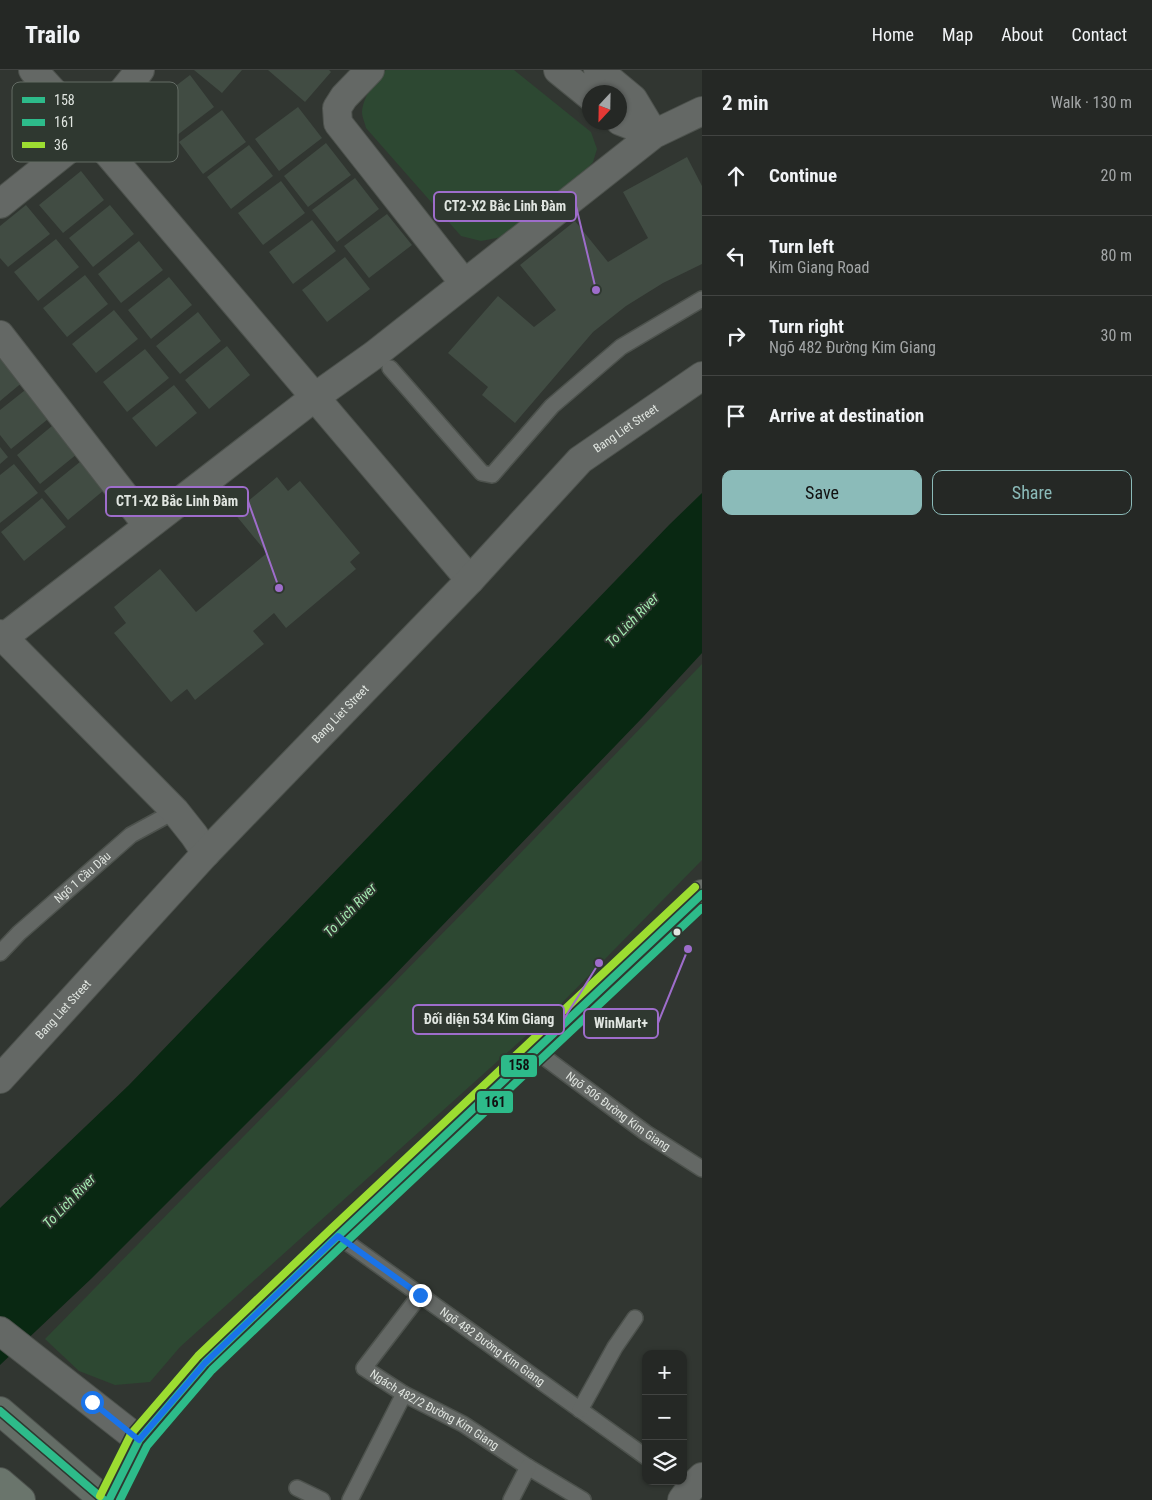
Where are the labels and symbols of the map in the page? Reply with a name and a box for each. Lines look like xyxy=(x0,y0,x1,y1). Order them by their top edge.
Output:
legend xyxy=(12,82,178,162)
north arrow xyxy=(582,85,627,130)
text: 158 xyxy=(54,92,75,108)
text: 161 xyxy=(54,114,75,130)
text: 36 xyxy=(54,137,68,153)
callout: CT2-X2 Bắc Linh Đàm xyxy=(434,192,576,221)
text: CT2-X2 Bắc Linh Đàm xyxy=(444,198,566,214)
street label: Bang Liet Street xyxy=(591,401,661,456)
callout: CT1-X2 Bắc Linh Đàm xyxy=(106,487,248,516)
text: CT1-X2 Bắc Linh Đàm xyxy=(116,493,238,509)
water label: To Lich River xyxy=(602,589,662,650)
street label: Bang Liet Street xyxy=(309,682,372,746)
street label: Ngõ 1 Cầu Dậu xyxy=(51,849,114,906)
water label: To Lich River xyxy=(320,879,380,940)
unlabelled marker xyxy=(672,927,682,937)
street label: Bang Liet Street xyxy=(33,977,94,1042)
callout: Đối diện 534 Kim Giang xyxy=(413,1005,564,1034)
callout: WinMart+ xyxy=(584,1009,658,1038)
text: Đối diện 534 Kim Giang xyxy=(424,1011,554,1027)
text: WinMart+ xyxy=(594,1015,648,1031)
line badge: 158 xyxy=(500,1054,538,1078)
text: 158 xyxy=(508,1057,530,1073)
street label: Ngõ 506 Đường Kim Giang xyxy=(563,1069,673,1154)
line badge: 161 xyxy=(476,1090,514,1114)
text: 161 xyxy=(484,1094,506,1110)
water label: To Lich River xyxy=(39,1170,99,1231)
route end xyxy=(409,1284,432,1307)
street label: Ngõ 482 Đường Kim Giang xyxy=(437,1305,547,1389)
street label: Ngách 482/2 Đường Kim Giang xyxy=(367,1367,502,1453)
route start xyxy=(81,1391,104,1414)

